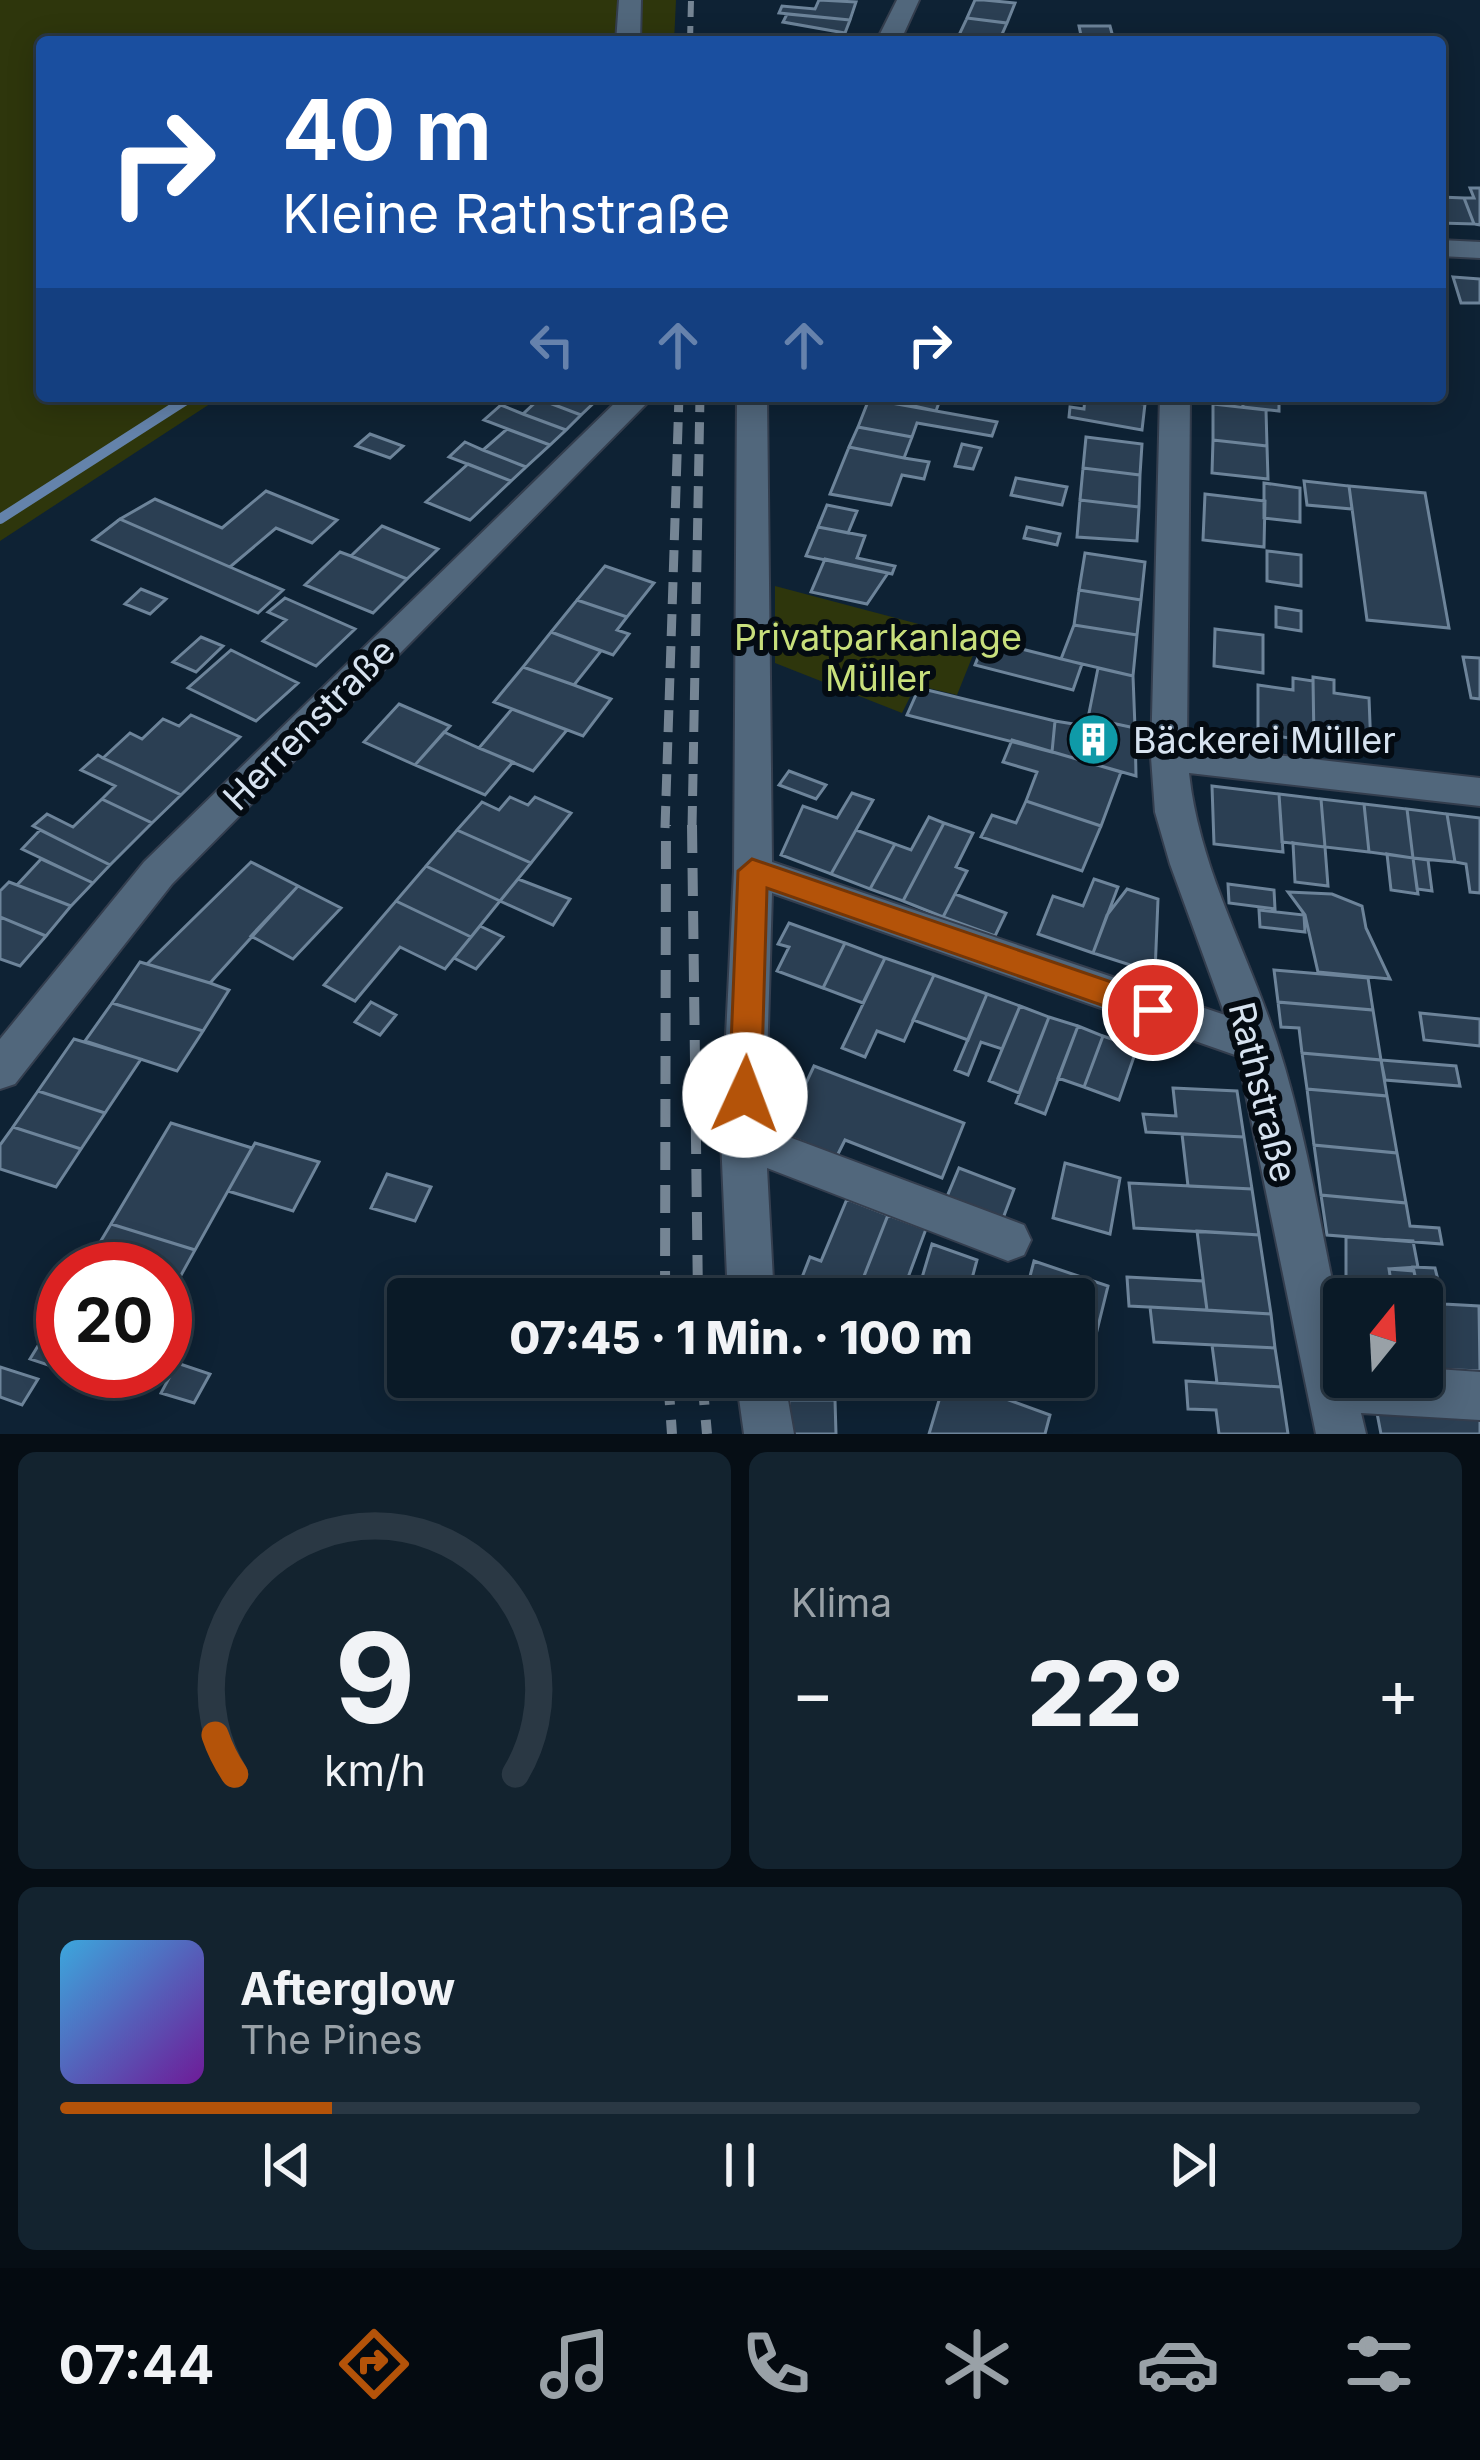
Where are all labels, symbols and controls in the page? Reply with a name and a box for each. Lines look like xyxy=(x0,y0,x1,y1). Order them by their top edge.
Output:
text: 40 m xyxy=(282,79,492,180)
icon: right xyxy=(84,84,240,240)
text: Kleine Rathstraße xyxy=(282,181,730,246)
icon: left xyxy=(519,312,585,378)
icon: ahead xyxy=(645,312,711,378)
icon: ahead xyxy=(771,312,837,378)
icon: right xyxy=(897,312,963,378)
park label: Privatparkanlage Müller xyxy=(734,615,1022,700)
street label: Herrenstraße xyxy=(214,629,404,819)
building icon: Bäckerei Müller xyxy=(1066,712,1122,768)
place label: Bäckerei Müller xyxy=(1133,718,1396,762)
pin xyxy=(1102,959,1204,1061)
icon: arrive xyxy=(1120,977,1186,1043)
street label: Rathstraße xyxy=(1219,997,1307,1187)
position arrow xyxy=(682,1032,808,1158)
speed limit sign: 20 xyxy=(36,1242,192,1398)
north arrow xyxy=(1323,1278,1443,1398)
map controls xyxy=(1323,1278,1443,1398)
text: 07:45 · 1 Min. · 100 m xyxy=(509,1310,973,1365)
text: Klima xyxy=(791,1579,892,1626)
text: 9 xyxy=(334,1602,415,1753)
text: 22° xyxy=(1027,1639,1184,1748)
text: − xyxy=(791,1653,835,1733)
text: + xyxy=(1376,1653,1420,1733)
text: km/h xyxy=(324,1743,425,1795)
text: Afterglow xyxy=(240,1961,455,2016)
text: The Pines xyxy=(240,2016,423,2063)
icon: previous xyxy=(254,2132,320,2198)
icon: pause xyxy=(707,2132,773,2198)
icon: next xyxy=(1160,2132,1226,2198)
icon: directions xyxy=(332,2322,416,2406)
icon: music xyxy=(533,2322,617,2406)
icon: phone xyxy=(734,2322,818,2406)
icon: climate xyxy=(935,2322,1019,2406)
icon: car xyxy=(1136,2322,1220,2406)
icon: filters xyxy=(1337,2322,1421,2406)
text: 07:44 xyxy=(59,2332,215,2397)

